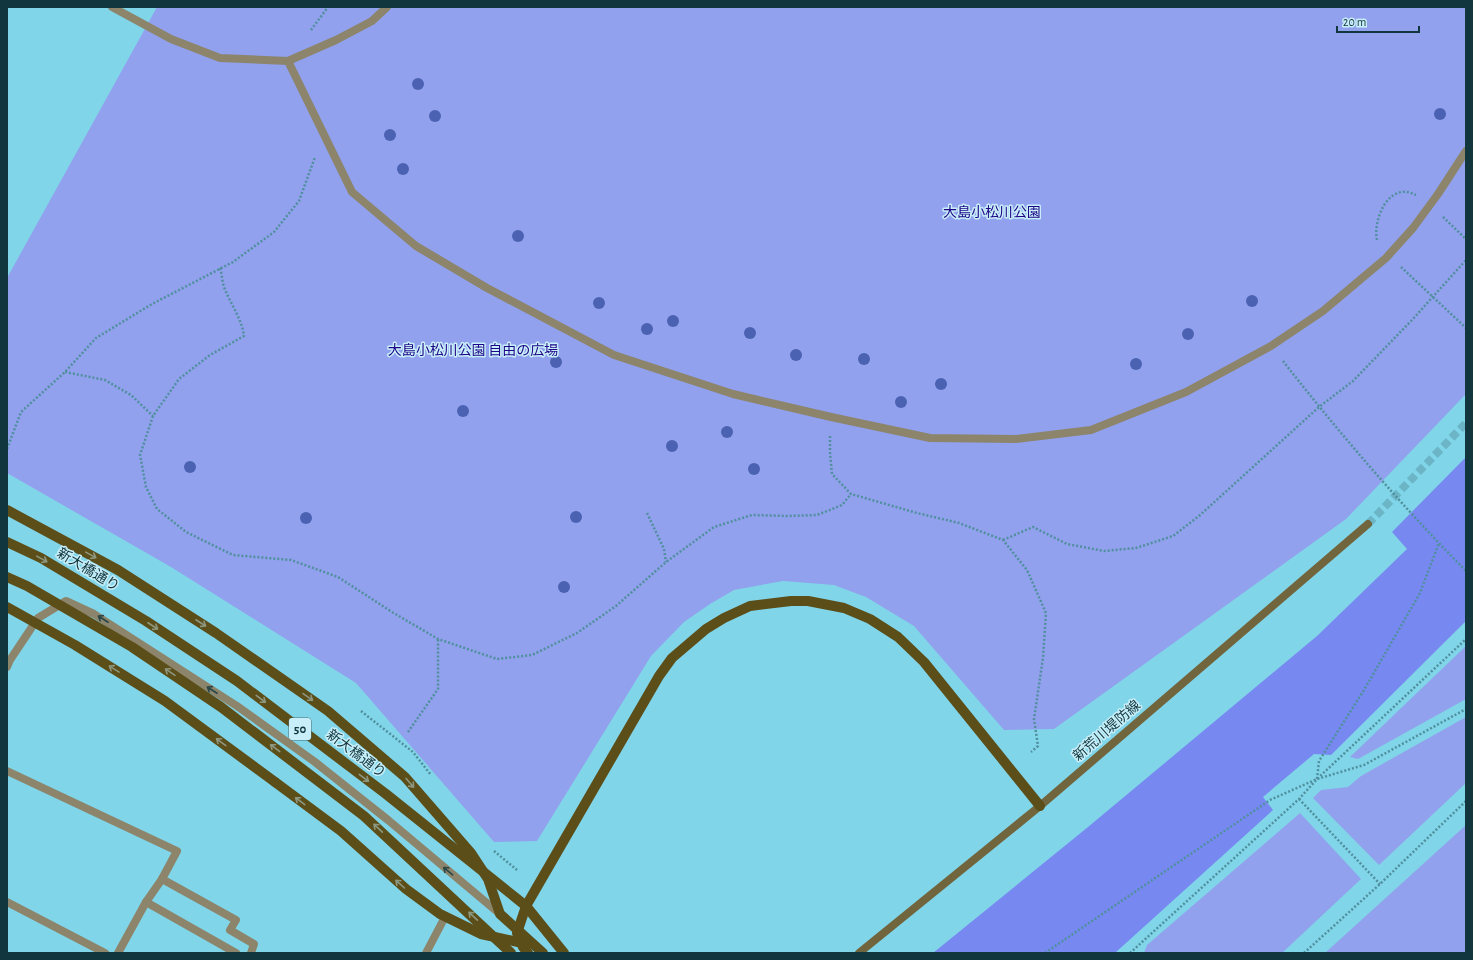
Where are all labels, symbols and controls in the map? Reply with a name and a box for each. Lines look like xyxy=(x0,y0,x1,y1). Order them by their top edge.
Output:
scale bar xyxy=(1337,8,1419,34)
text: 20 m xyxy=(1343,16,1366,28)
park label: 大島小松川公園 xyxy=(943,205,1041,220)
park label: 大島小松川公園 自由の広場 xyxy=(388,343,558,358)
street label: 新大橋通り xyxy=(54,545,122,594)
one-way arrow xyxy=(84,552,96,559)
one-way arrow xyxy=(36,556,48,563)
one-way arrow xyxy=(98,615,109,623)
one-way arrow xyxy=(195,619,206,627)
one-way arrow xyxy=(147,622,158,630)
one-way arrow xyxy=(108,664,120,672)
one-way arrow xyxy=(165,668,176,676)
one-way arrow xyxy=(207,686,218,694)
one-way arrow xyxy=(302,693,313,702)
one-way arrow xyxy=(255,695,266,703)
street label: 新荒川堤防線 xyxy=(1070,697,1143,764)
road number: 50 xyxy=(289,718,311,740)
street label: 新大橋通り xyxy=(324,727,389,781)
one-way arrow xyxy=(216,738,227,746)
one-way arrow xyxy=(270,744,281,752)
one-way arrow xyxy=(359,773,370,782)
one-way arrow xyxy=(405,778,414,788)
one-way arrow xyxy=(295,796,306,805)
one-way arrow xyxy=(373,823,383,833)
one-way arrow xyxy=(443,866,454,875)
one-way arrow xyxy=(395,879,405,888)
one-way arrow xyxy=(468,912,478,921)

